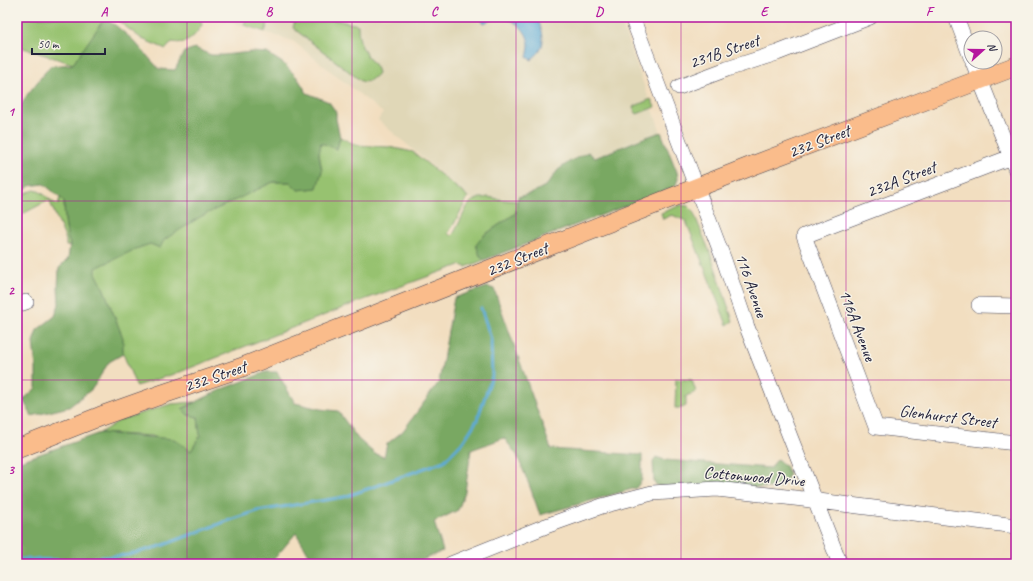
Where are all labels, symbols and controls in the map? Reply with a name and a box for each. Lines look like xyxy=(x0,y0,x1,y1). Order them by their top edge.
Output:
text: A xyxy=(101,4,109,20)
text: B xyxy=(266,4,274,20)
text: C xyxy=(431,4,439,20)
text: D xyxy=(595,4,604,20)
text: E xyxy=(761,4,770,20)
text: F xyxy=(926,4,935,20)
street label: 231B Street xyxy=(686,29,764,73)
scale bar xyxy=(32,30,105,56)
north arrow xyxy=(963,30,1003,70)
text: 50 m xyxy=(38,36,60,52)
text: N xyxy=(985,41,1001,54)
text: 1 xyxy=(8,104,16,120)
street label: 232 Street xyxy=(785,119,855,163)
street label: 232A Street xyxy=(864,156,941,202)
street label: 232 Street xyxy=(484,237,553,281)
street label: 116 Avenue xyxy=(731,250,773,321)
text: 2 xyxy=(8,283,15,299)
street label: 116A Avenue xyxy=(834,287,881,365)
street label: 232 Street xyxy=(181,355,251,397)
street label: Glenhurst Street xyxy=(898,400,1000,433)
text: 3 xyxy=(8,462,15,478)
street label: Cottonwood Drive xyxy=(703,462,807,491)

